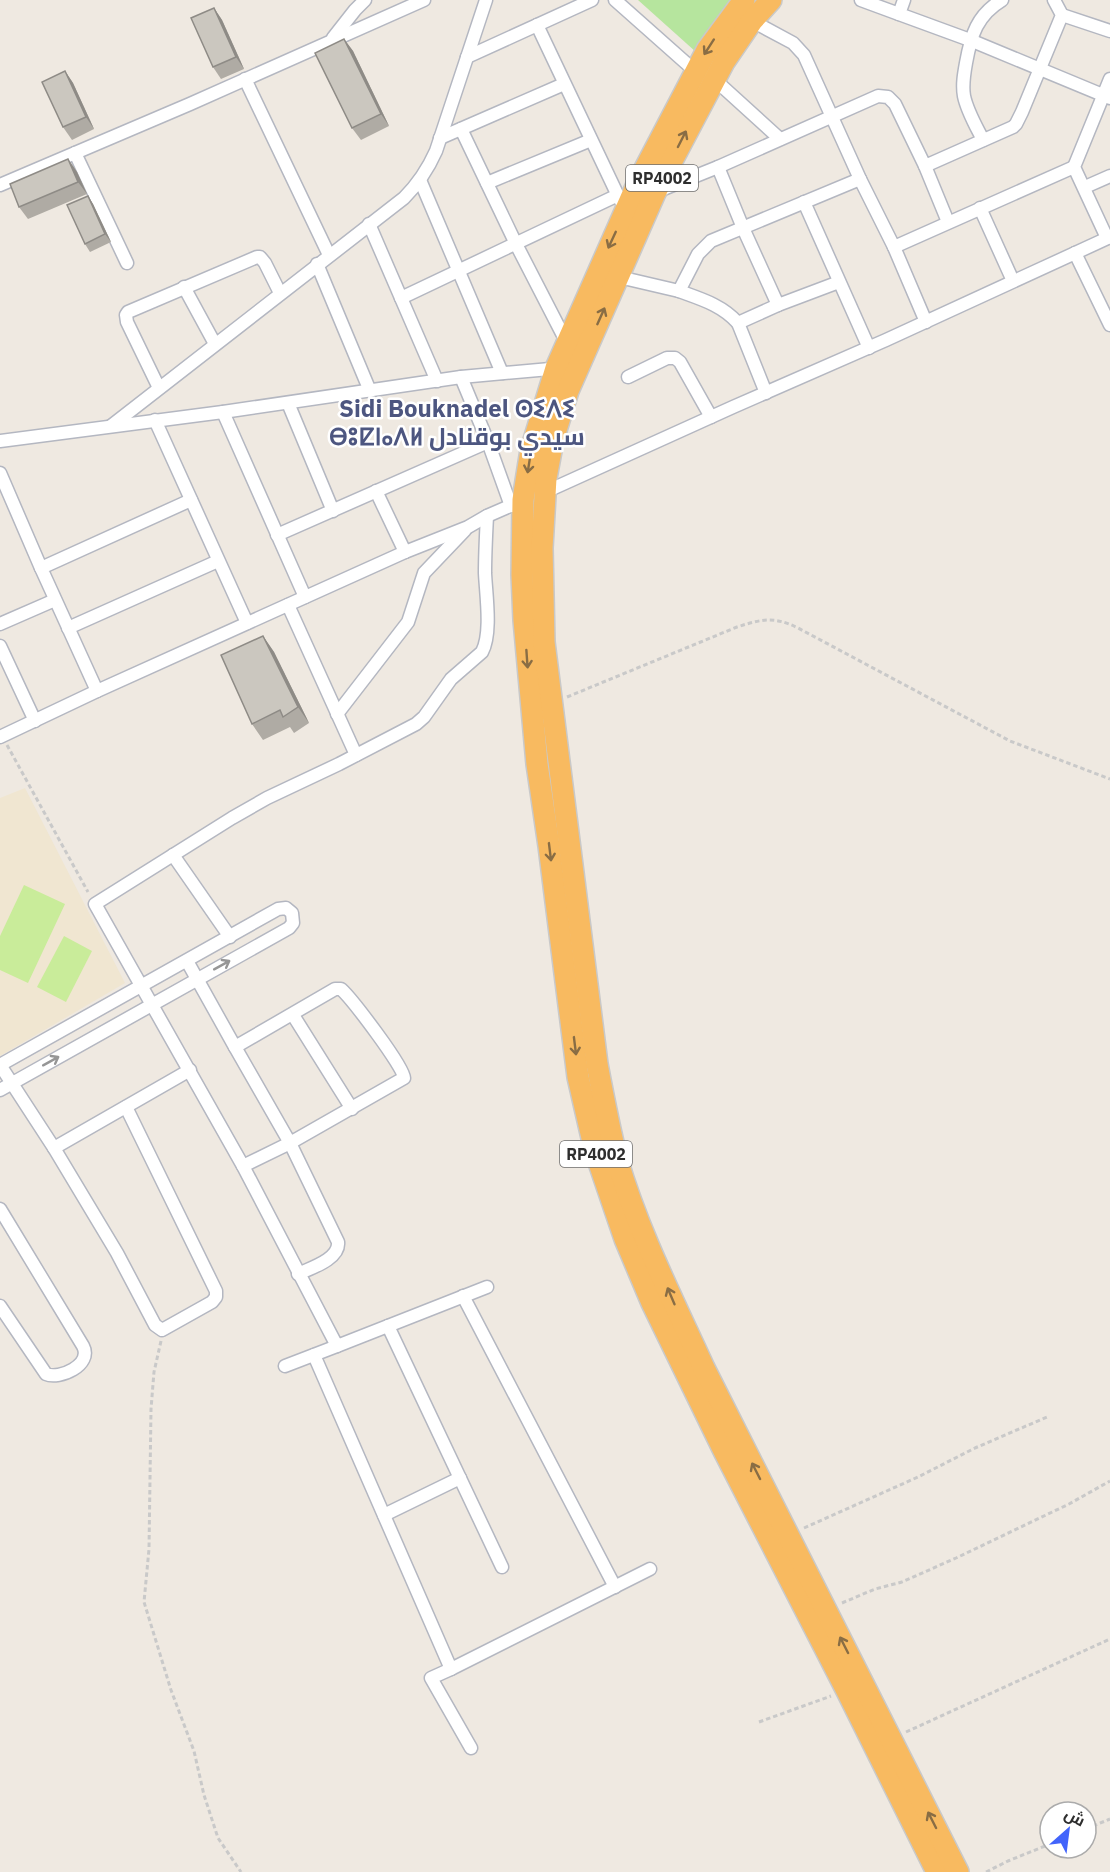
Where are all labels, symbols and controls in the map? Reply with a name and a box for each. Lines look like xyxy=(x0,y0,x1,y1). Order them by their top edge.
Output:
one-way arrow xyxy=(703,38,715,55)
one-way arrow xyxy=(676,131,688,148)
road number: RP4002 xyxy=(626,165,698,191)
one-way arrow xyxy=(606,230,617,248)
one-way arrow xyxy=(596,308,607,326)
district label: Sidi Bouknadel ⵙⵉⴷⵉ ⴱⵓⵇⵏⴰⴷⵍ سيدي بوقنادل xyxy=(329,392,585,456)
one-way arrow xyxy=(523,454,534,474)
one-way arrow xyxy=(522,648,533,668)
one-way arrow xyxy=(545,842,556,862)
one-way arrow xyxy=(212,959,230,970)
one-way arrow xyxy=(569,1035,580,1055)
one-way arrow xyxy=(42,1055,59,1067)
road number: RP4002 xyxy=(560,1141,632,1167)
one-way arrow xyxy=(665,1287,676,1306)
one-way arrow xyxy=(750,1463,761,1481)
one-way arrow xyxy=(838,1637,850,1655)
north arrow xyxy=(1038,1800,1098,1860)
text: ش xyxy=(1061,1803,1089,1830)
one-way arrow xyxy=(925,1811,937,1829)

